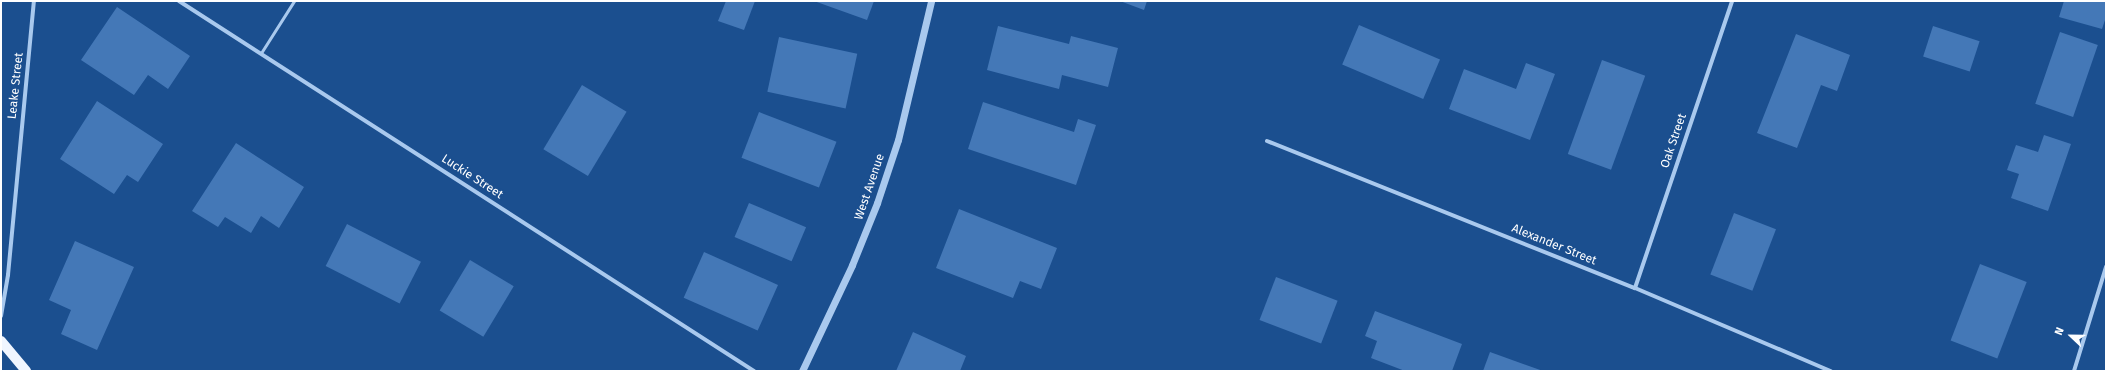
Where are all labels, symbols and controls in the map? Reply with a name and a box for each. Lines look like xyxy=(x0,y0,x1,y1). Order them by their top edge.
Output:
street label: Leake Street xyxy=(5,52,27,120)
street label: Oak Street xyxy=(1658,112,1690,170)
street label: Luckie Street xyxy=(439,152,505,202)
street label: West Avenue xyxy=(852,152,888,222)
street label: Alexander Street xyxy=(1510,221,1598,269)
north arrow xyxy=(2051,316,2091,356)
text: N xyxy=(2052,326,2067,337)

